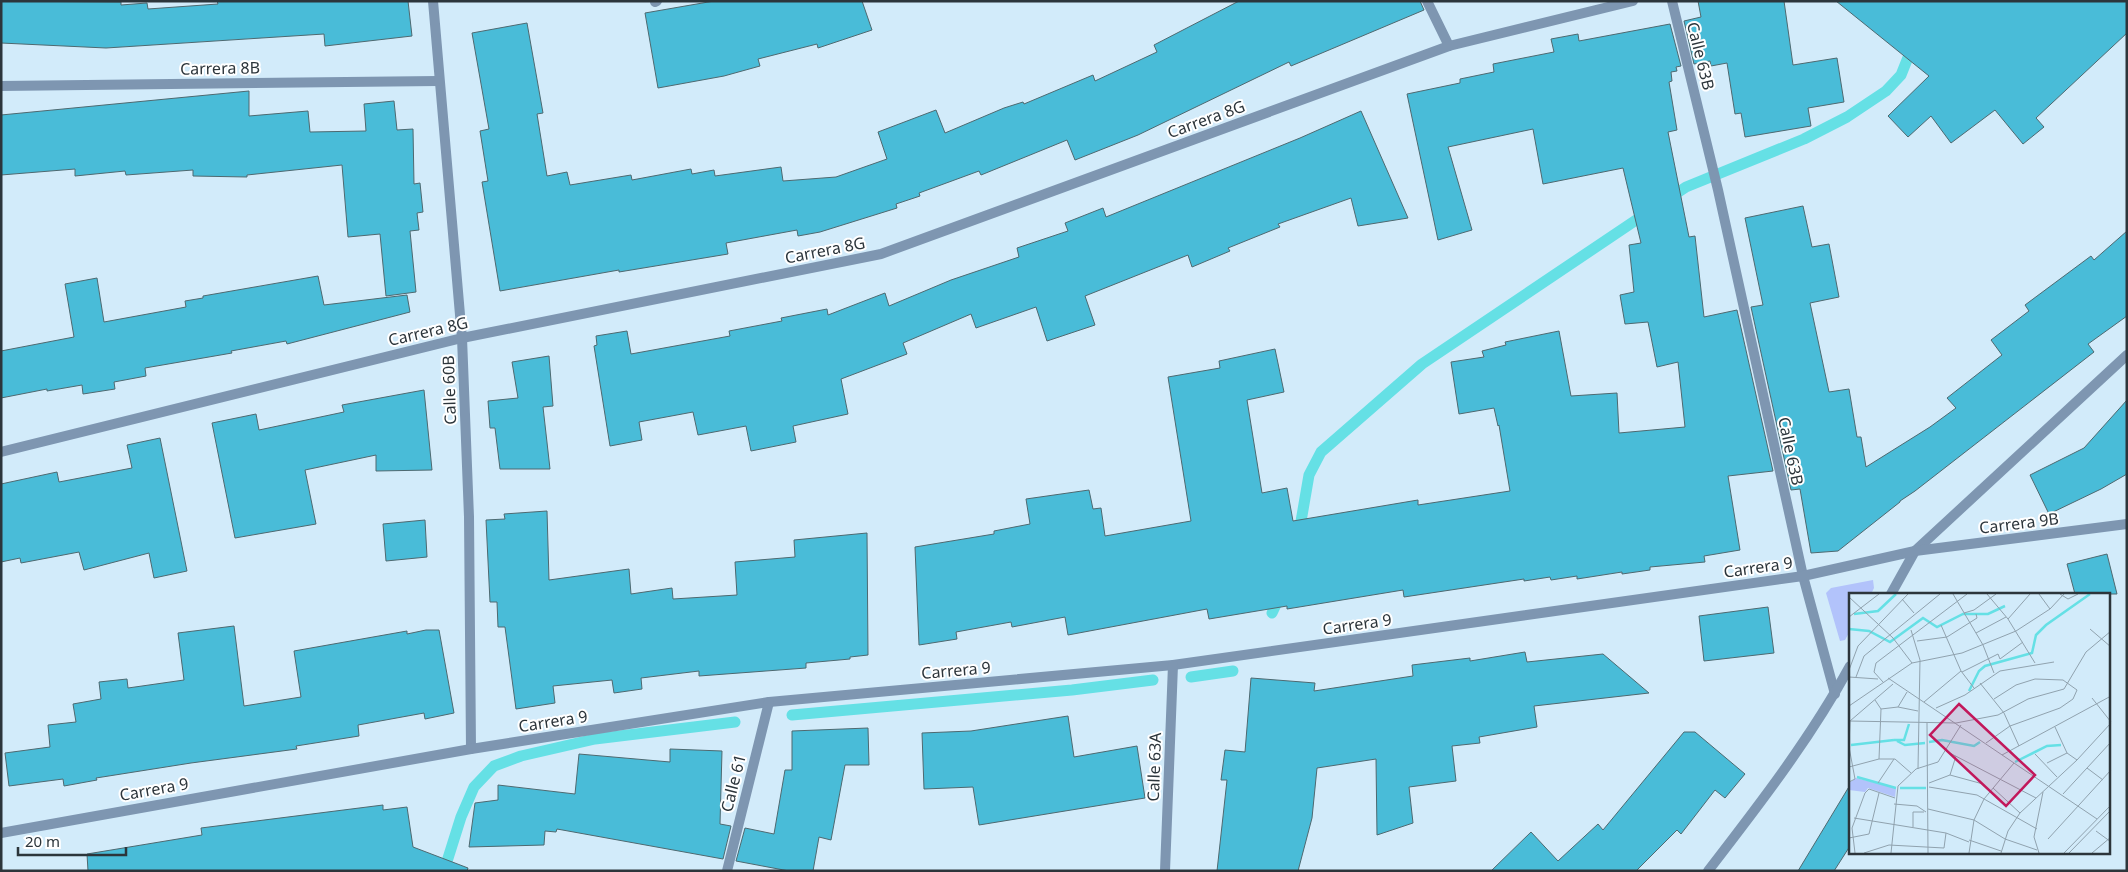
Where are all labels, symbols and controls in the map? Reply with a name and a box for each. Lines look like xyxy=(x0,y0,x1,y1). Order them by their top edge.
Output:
street label: Calle 63B xyxy=(1682,20,1720,92)
street label: Carrera 8B xyxy=(180,56,260,80)
street label: Carrera 8G xyxy=(1164,95,1248,143)
street label: Carrera 8G xyxy=(783,231,867,269)
street label: Carrera 8G xyxy=(386,311,470,351)
street label: Calle 60B xyxy=(437,355,461,425)
street label: Calle 63B xyxy=(1773,415,1809,487)
street label: Carrera 9B xyxy=(1978,507,2060,539)
street label: Carrera 9 xyxy=(1722,551,1794,583)
inset map xyxy=(1849,593,2110,854)
street label: Carrera 9 xyxy=(1321,608,1393,640)
street label: Carrera 9 xyxy=(920,656,992,684)
street label: Carrera 9 xyxy=(517,705,589,737)
street label: Calle 63A xyxy=(1142,731,1166,802)
street label: Calle 61 xyxy=(715,752,751,814)
street label: Carrera 9 xyxy=(118,772,190,806)
scale bar xyxy=(18,824,125,856)
text: 20 m xyxy=(25,831,60,851)

